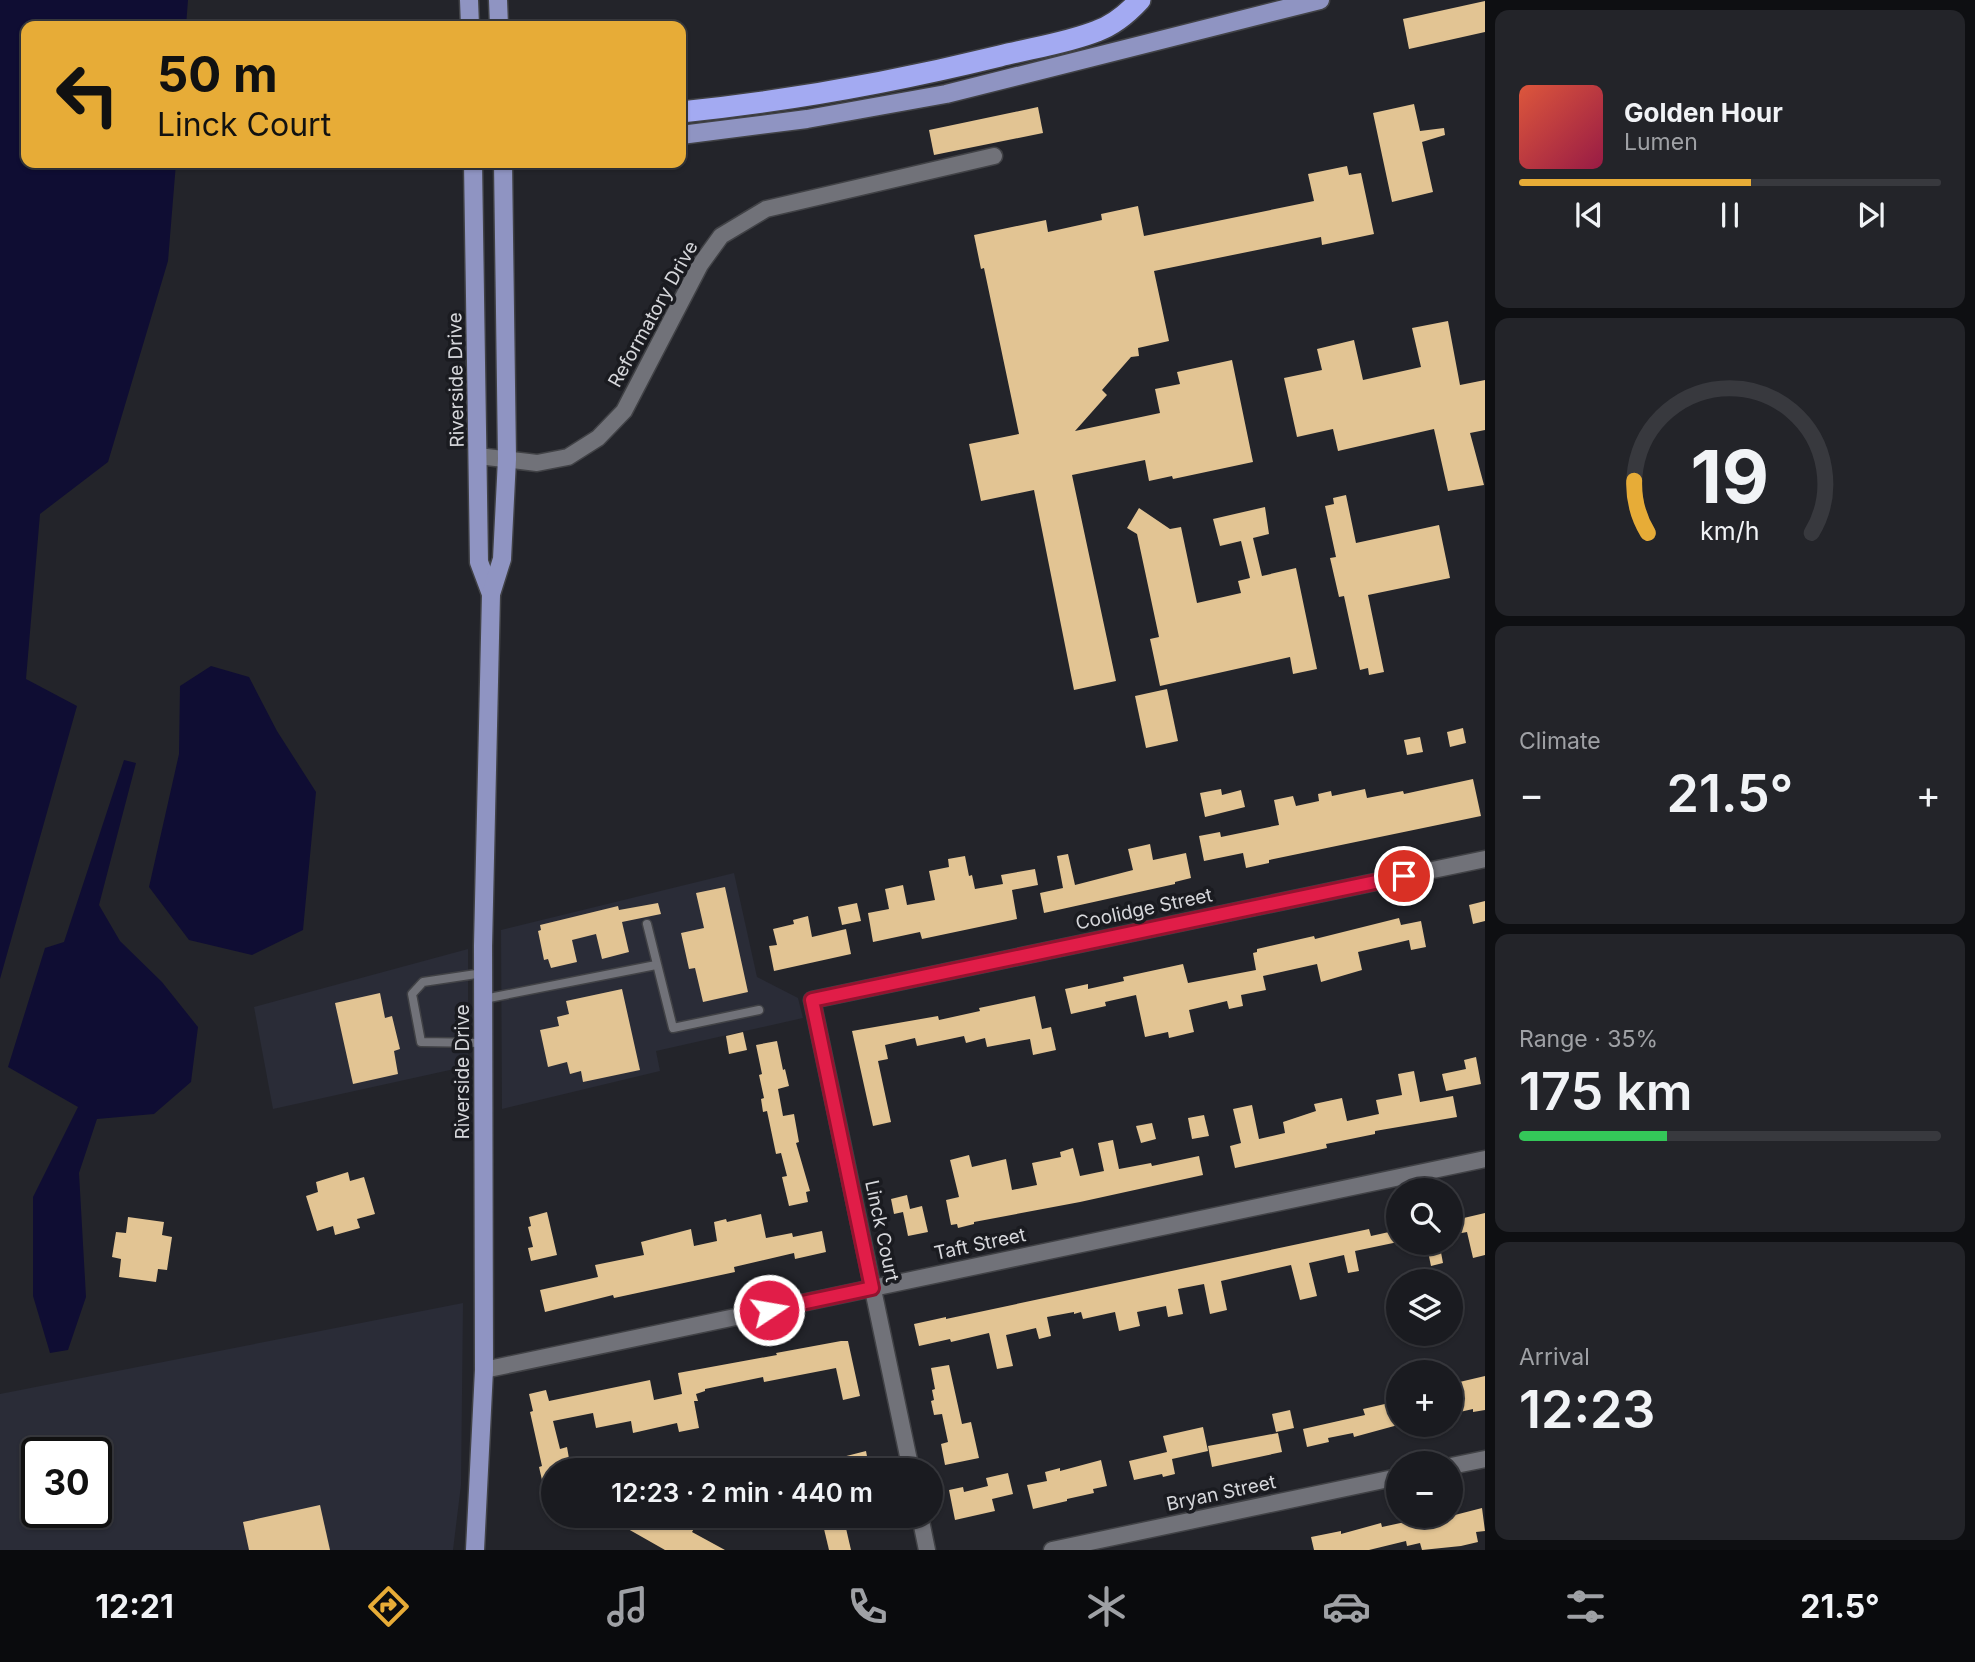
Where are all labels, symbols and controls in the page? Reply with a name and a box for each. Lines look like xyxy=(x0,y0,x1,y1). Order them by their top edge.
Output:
text: 50 m xyxy=(157,45,278,104)
icon: left xyxy=(42,49,133,140)
text: Golden Hour xyxy=(1624,97,1783,128)
text: Linck Court xyxy=(157,105,331,144)
text: Lumen xyxy=(1624,128,1698,156)
icon: previous xyxy=(1570,196,1608,234)
icon: pause xyxy=(1711,196,1749,234)
icon: next xyxy=(1852,196,1890,234)
street label: Reformatory Drive xyxy=(603,237,703,391)
street label: Riverside Drive xyxy=(443,312,469,448)
text: 19 xyxy=(1691,432,1769,521)
text: km/h xyxy=(1700,516,1760,546)
text: Climate xyxy=(1519,727,1601,755)
text: 21.5° xyxy=(1667,762,1793,825)
text: − xyxy=(1519,771,1544,817)
text: + xyxy=(1916,771,1941,817)
pin xyxy=(1374,846,1434,906)
icon: arrive xyxy=(1385,857,1423,895)
street label: Coolidge Street xyxy=(1074,883,1214,935)
street label: Riverside Drive xyxy=(451,1004,474,1140)
text: Range · 35% xyxy=(1519,1025,1658,1053)
text: 175 km xyxy=(1519,1060,1693,1123)
street label: Linck Court xyxy=(860,1178,904,1284)
map controls xyxy=(1386,1178,1463,1528)
button: search xyxy=(1386,1178,1463,1255)
street label: Taft Street xyxy=(932,1223,1028,1265)
button: layers xyxy=(1386,1269,1463,1346)
position arrow xyxy=(732,1273,806,1347)
text: Arrival xyxy=(1519,1343,1590,1371)
button: + xyxy=(1386,1360,1463,1437)
text: 12:23 xyxy=(1519,1378,1655,1441)
speed limit sign: 30 xyxy=(21,1437,112,1528)
button: − xyxy=(1386,1451,1463,1528)
street label: Bryan Street xyxy=(1164,1470,1278,1516)
text: 12:23 · 2 min · 440 m xyxy=(611,1477,873,1508)
icon: directions xyxy=(364,1582,413,1631)
icon: music xyxy=(603,1582,652,1631)
icon: phone xyxy=(843,1582,892,1631)
icon: climate xyxy=(1082,1582,1131,1631)
icon: car xyxy=(1322,1582,1371,1631)
icon: filters xyxy=(1561,1582,1610,1631)
text: 12:21 xyxy=(95,1587,174,1626)
text: 21.5° xyxy=(1800,1587,1880,1626)

